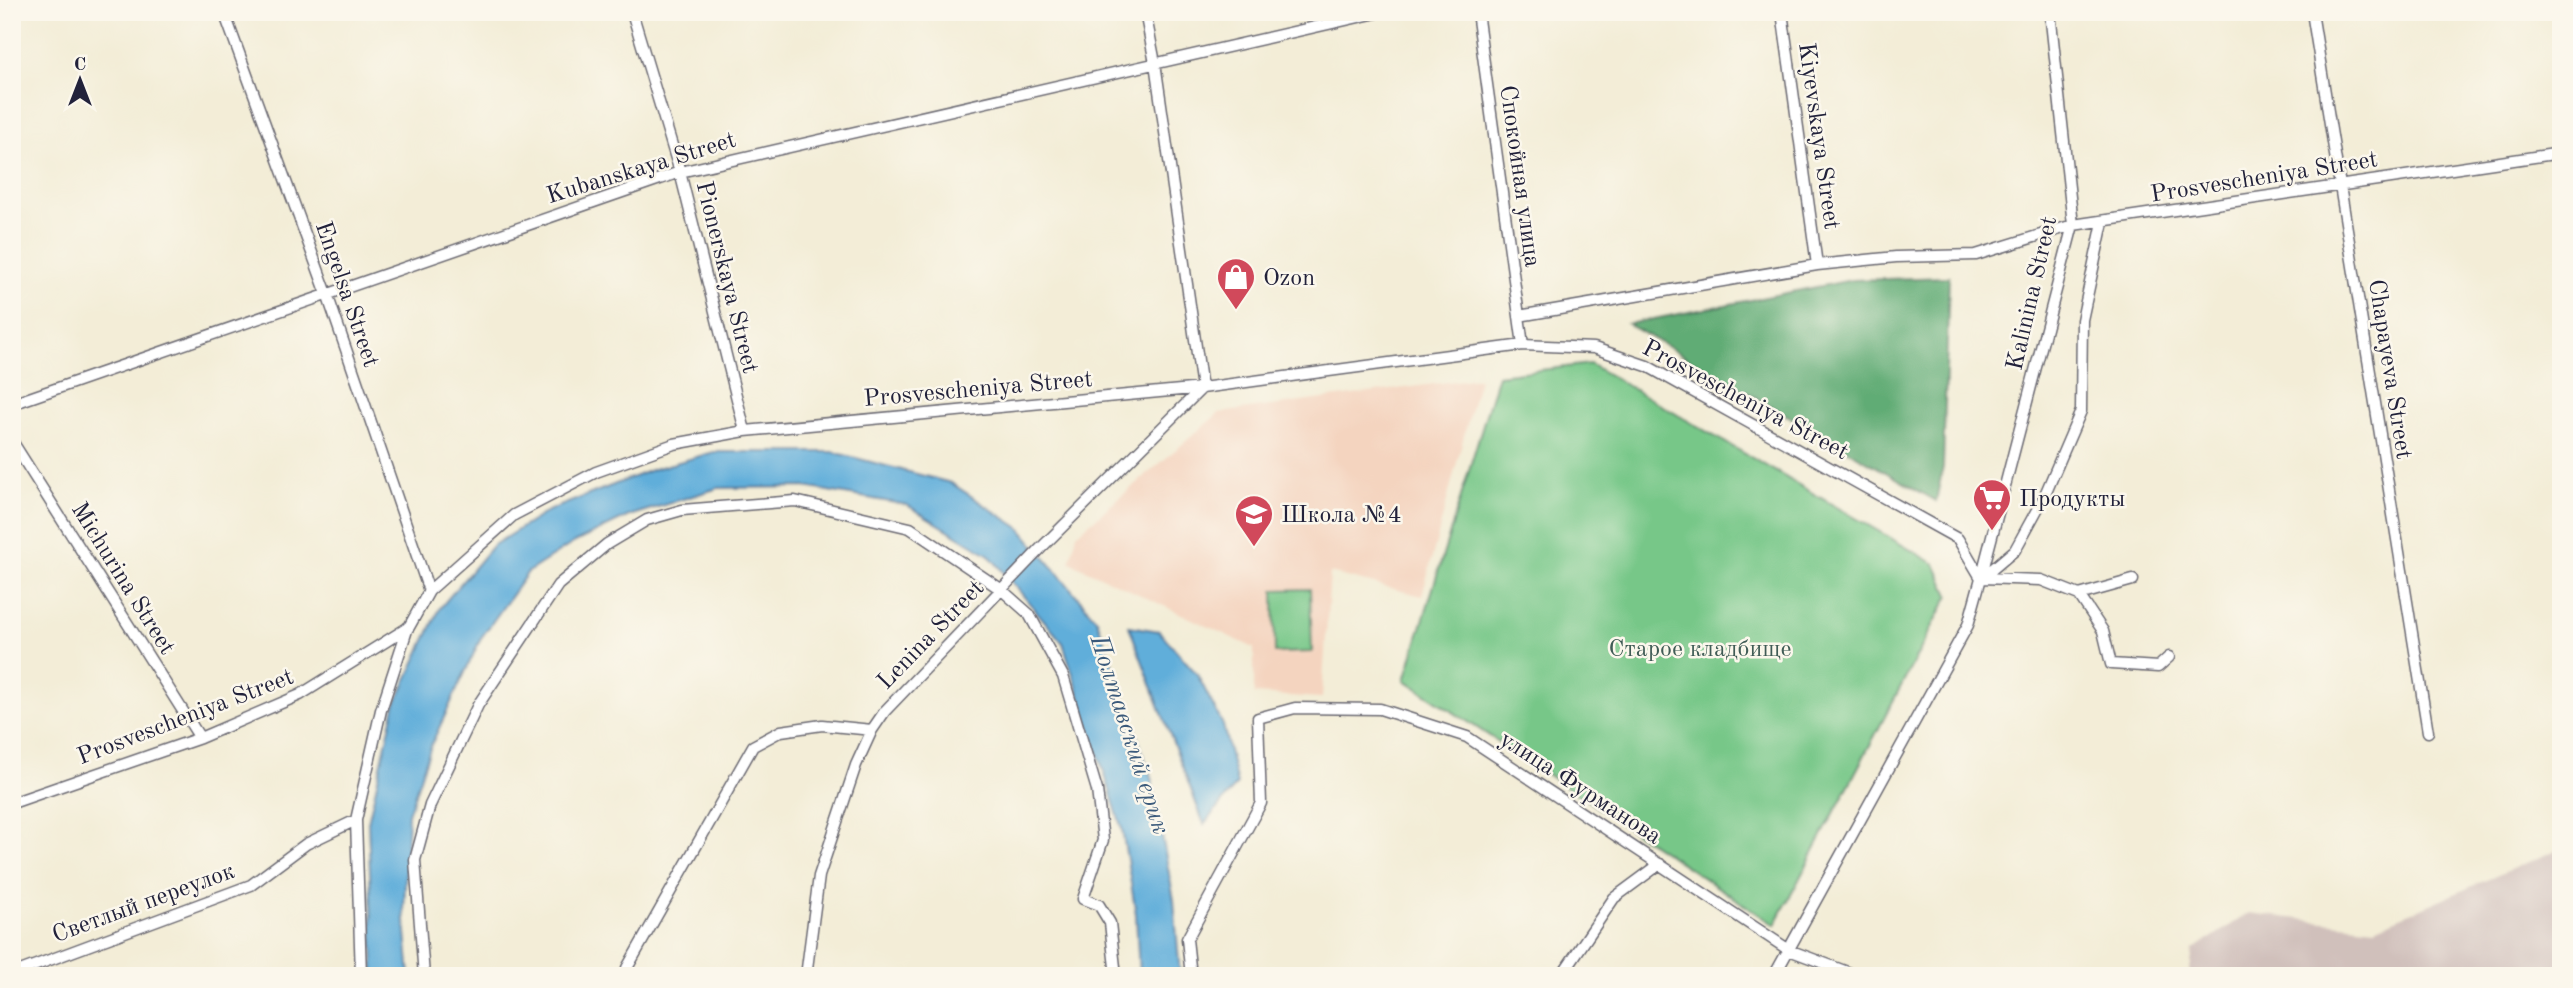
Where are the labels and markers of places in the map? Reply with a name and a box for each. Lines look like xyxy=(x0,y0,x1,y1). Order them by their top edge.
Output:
shop icon: Ozon xyxy=(1215,256,1257,311)
place label: Ozon xyxy=(1263,267,1315,291)
supermarket icon: Продукты xyxy=(1971,477,2013,532)
place label: Продукты xyxy=(2019,488,2125,512)
school or university icon: Школа №4 xyxy=(1233,493,1275,548)
place label: Школа №4 xyxy=(1281,504,1402,528)

